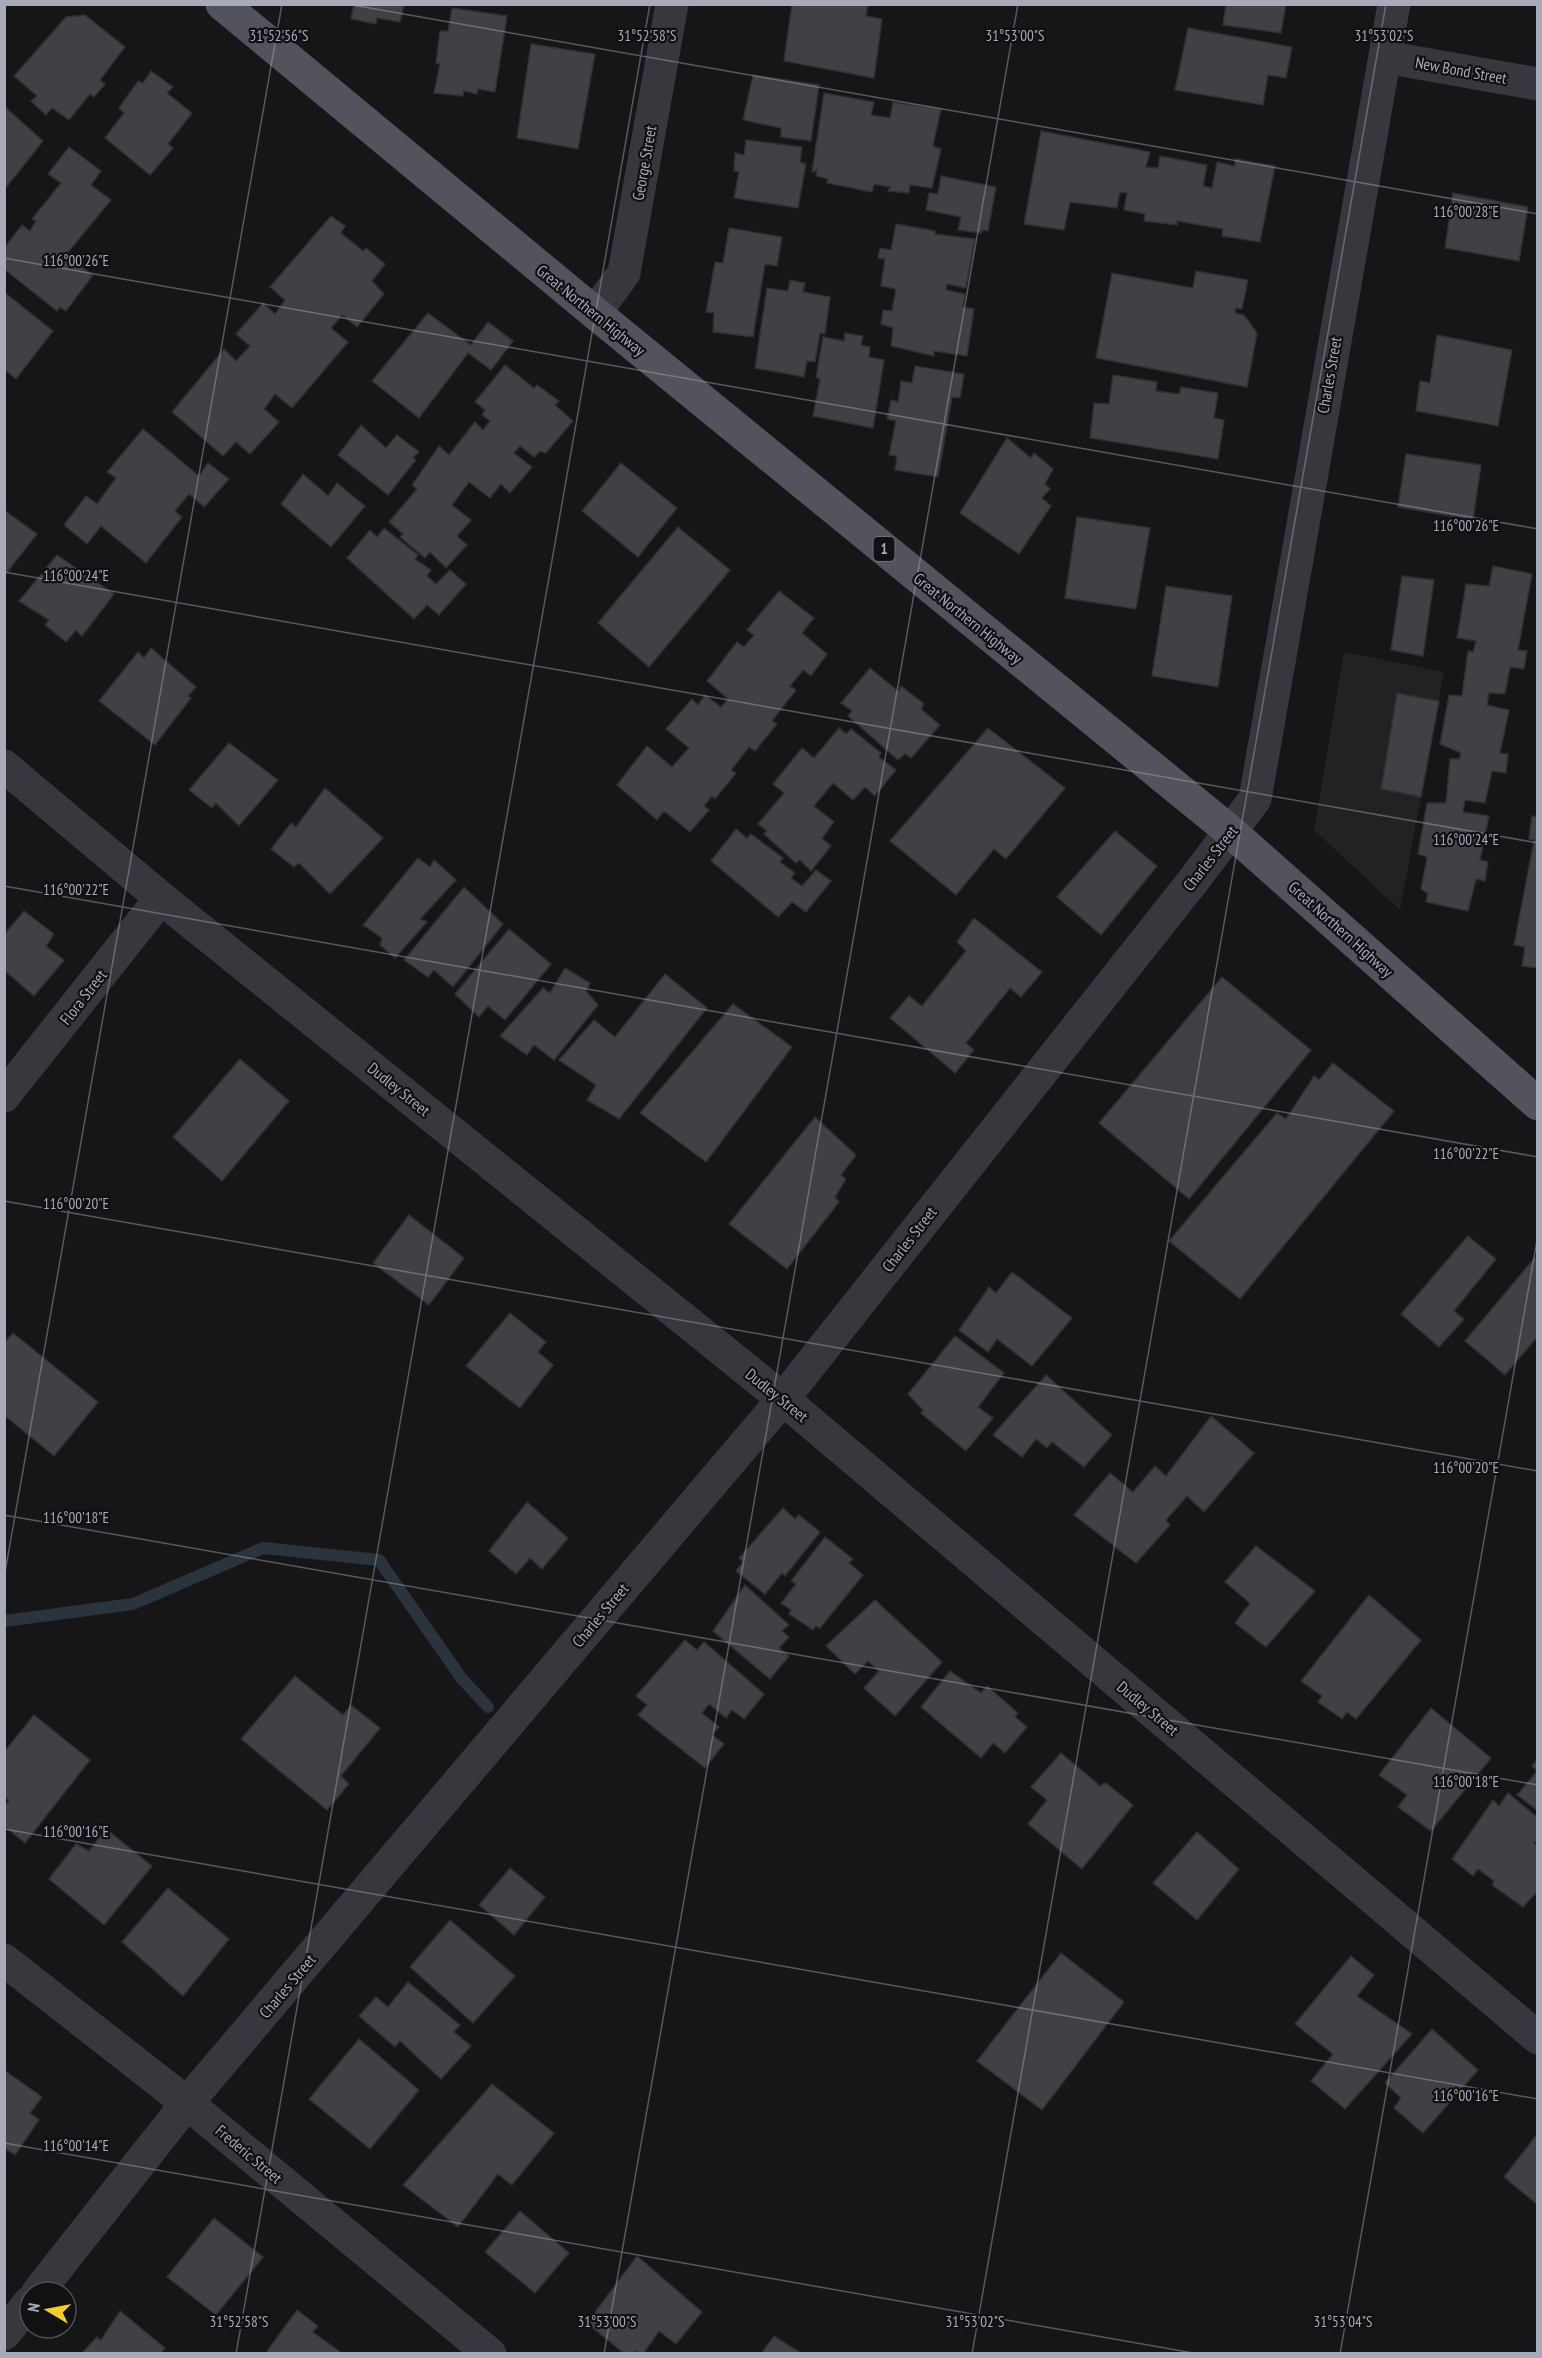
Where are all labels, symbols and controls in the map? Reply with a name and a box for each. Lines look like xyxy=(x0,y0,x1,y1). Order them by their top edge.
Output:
text: 31°52'56"S xyxy=(249,26,309,45)
text: 31°52'58"S xyxy=(617,26,677,45)
text: 31°53'00"S xyxy=(985,26,1045,45)
text: 31°53'02"S xyxy=(1354,26,1414,45)
street label: New Bond Street xyxy=(1414,52,1509,88)
street label: George Street xyxy=(628,123,661,202)
text: 116°00'28"E xyxy=(1433,202,1499,221)
text: 116°00'26"E xyxy=(43,251,109,270)
street label: Great Northern Highway xyxy=(533,260,649,360)
street label: Charles Street xyxy=(1312,335,1346,415)
text: 116°00'26"E xyxy=(1433,516,1499,535)
road number: 1 xyxy=(874,537,894,561)
text: 116°00'24"E xyxy=(43,566,109,585)
street label: Great Northern Highway xyxy=(910,568,1026,668)
street label: Charles Street xyxy=(1178,821,1242,895)
text: 116°00'24"E xyxy=(1433,830,1499,849)
street label: Great Northern Highway xyxy=(1284,877,1398,981)
text: 116°00'22"E xyxy=(43,880,109,899)
street label: Flora Street xyxy=(55,965,111,1029)
street label: Dudley Street xyxy=(364,1058,435,1121)
text: 116°00'22"E xyxy=(1433,1144,1499,1163)
text: 116°00'20"E xyxy=(43,1194,109,1213)
street label: Charles Street xyxy=(877,1202,941,1276)
street label: Dudley Street xyxy=(742,1364,813,1427)
text: 116°00'20"E xyxy=(1433,1458,1499,1477)
text: 116°00'18"E xyxy=(43,1508,109,1527)
street label: Charles Street xyxy=(567,1578,633,1651)
street label: Dudley Street xyxy=(1113,1676,1183,1740)
text: 116°00'18"E xyxy=(1433,1772,1499,1791)
text: 116°00'16"E xyxy=(43,1822,109,1841)
street label: Charles Street xyxy=(254,1949,320,2022)
text: 116°00'16"E xyxy=(1433,2086,1499,2105)
street label: Frederic Street xyxy=(212,2120,287,2188)
text: 116°00'14"E xyxy=(43,2136,109,2155)
north arrow xyxy=(18,2280,78,2340)
text: N xyxy=(23,2301,44,2313)
text: 31°52'58"S xyxy=(209,2312,269,2331)
text: 31°53'00"S xyxy=(577,2312,637,2331)
text: 31°53'02"S xyxy=(945,2312,1005,2331)
text: 31°53'04"S xyxy=(1313,2312,1373,2331)

